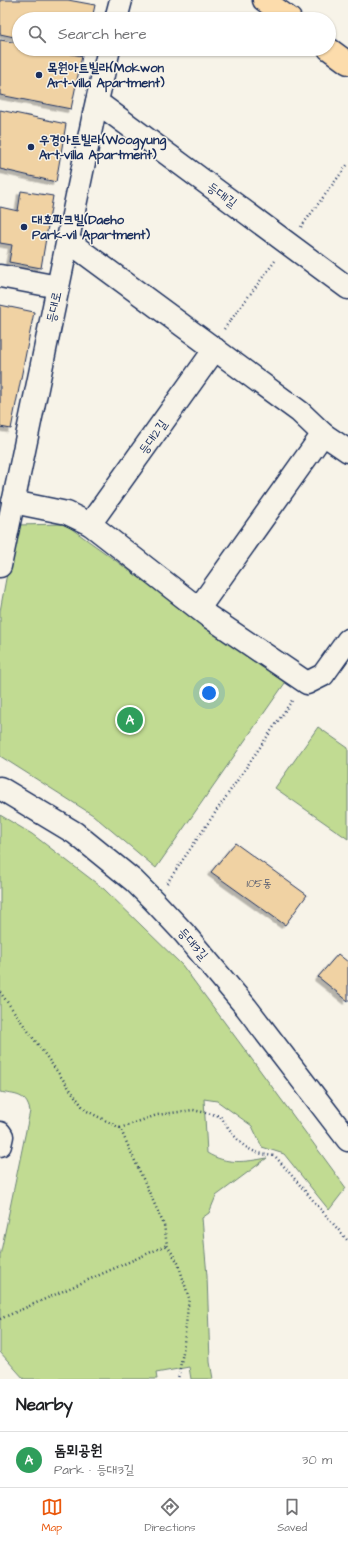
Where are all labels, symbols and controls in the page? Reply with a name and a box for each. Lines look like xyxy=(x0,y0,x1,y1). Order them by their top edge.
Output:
search box xyxy=(12,12,336,56)
icon: search xyxy=(26,23,48,45)
text: Search here xyxy=(58,24,147,45)
place label: 목원아트빌라(Mokwon Art-villa Apartment) xyxy=(47,59,165,93)
marker: 목원아트빌라(Mokwon Art-villa Apartment) xyxy=(34,70,44,80)
place label: 우경아트빌라(Woogyung Art-villa Apartment) xyxy=(39,131,166,165)
marker: 우경아트빌라(Woogyung Art-villa Apartment) xyxy=(26,142,36,152)
street label: 등대1길 xyxy=(203,178,241,212)
place label: 대호파크빌(Daeho Park-vil Apartment) xyxy=(31,211,151,245)
marker: 대호파크빌(Daeho Park-vil Apartment) xyxy=(19,222,29,232)
street label: 등대로 xyxy=(42,290,66,324)
street label: 등대2길 xyxy=(134,416,172,458)
your location xyxy=(199,683,219,703)
pin: A xyxy=(117,705,143,735)
house number: 105동 xyxy=(247,876,272,891)
street label: 등대3길 xyxy=(174,924,212,964)
text: Nearby xyxy=(16,1393,73,1417)
text: 돔뫼공원 xyxy=(54,1440,102,1461)
text: A xyxy=(25,1451,33,1469)
text: 30 m xyxy=(302,1451,332,1469)
text: Park · 등대3길 xyxy=(54,1461,134,1479)
tab: Map xyxy=(41,1496,63,1535)
tab: Directions xyxy=(144,1496,196,1535)
tab: Saved xyxy=(277,1496,307,1535)

